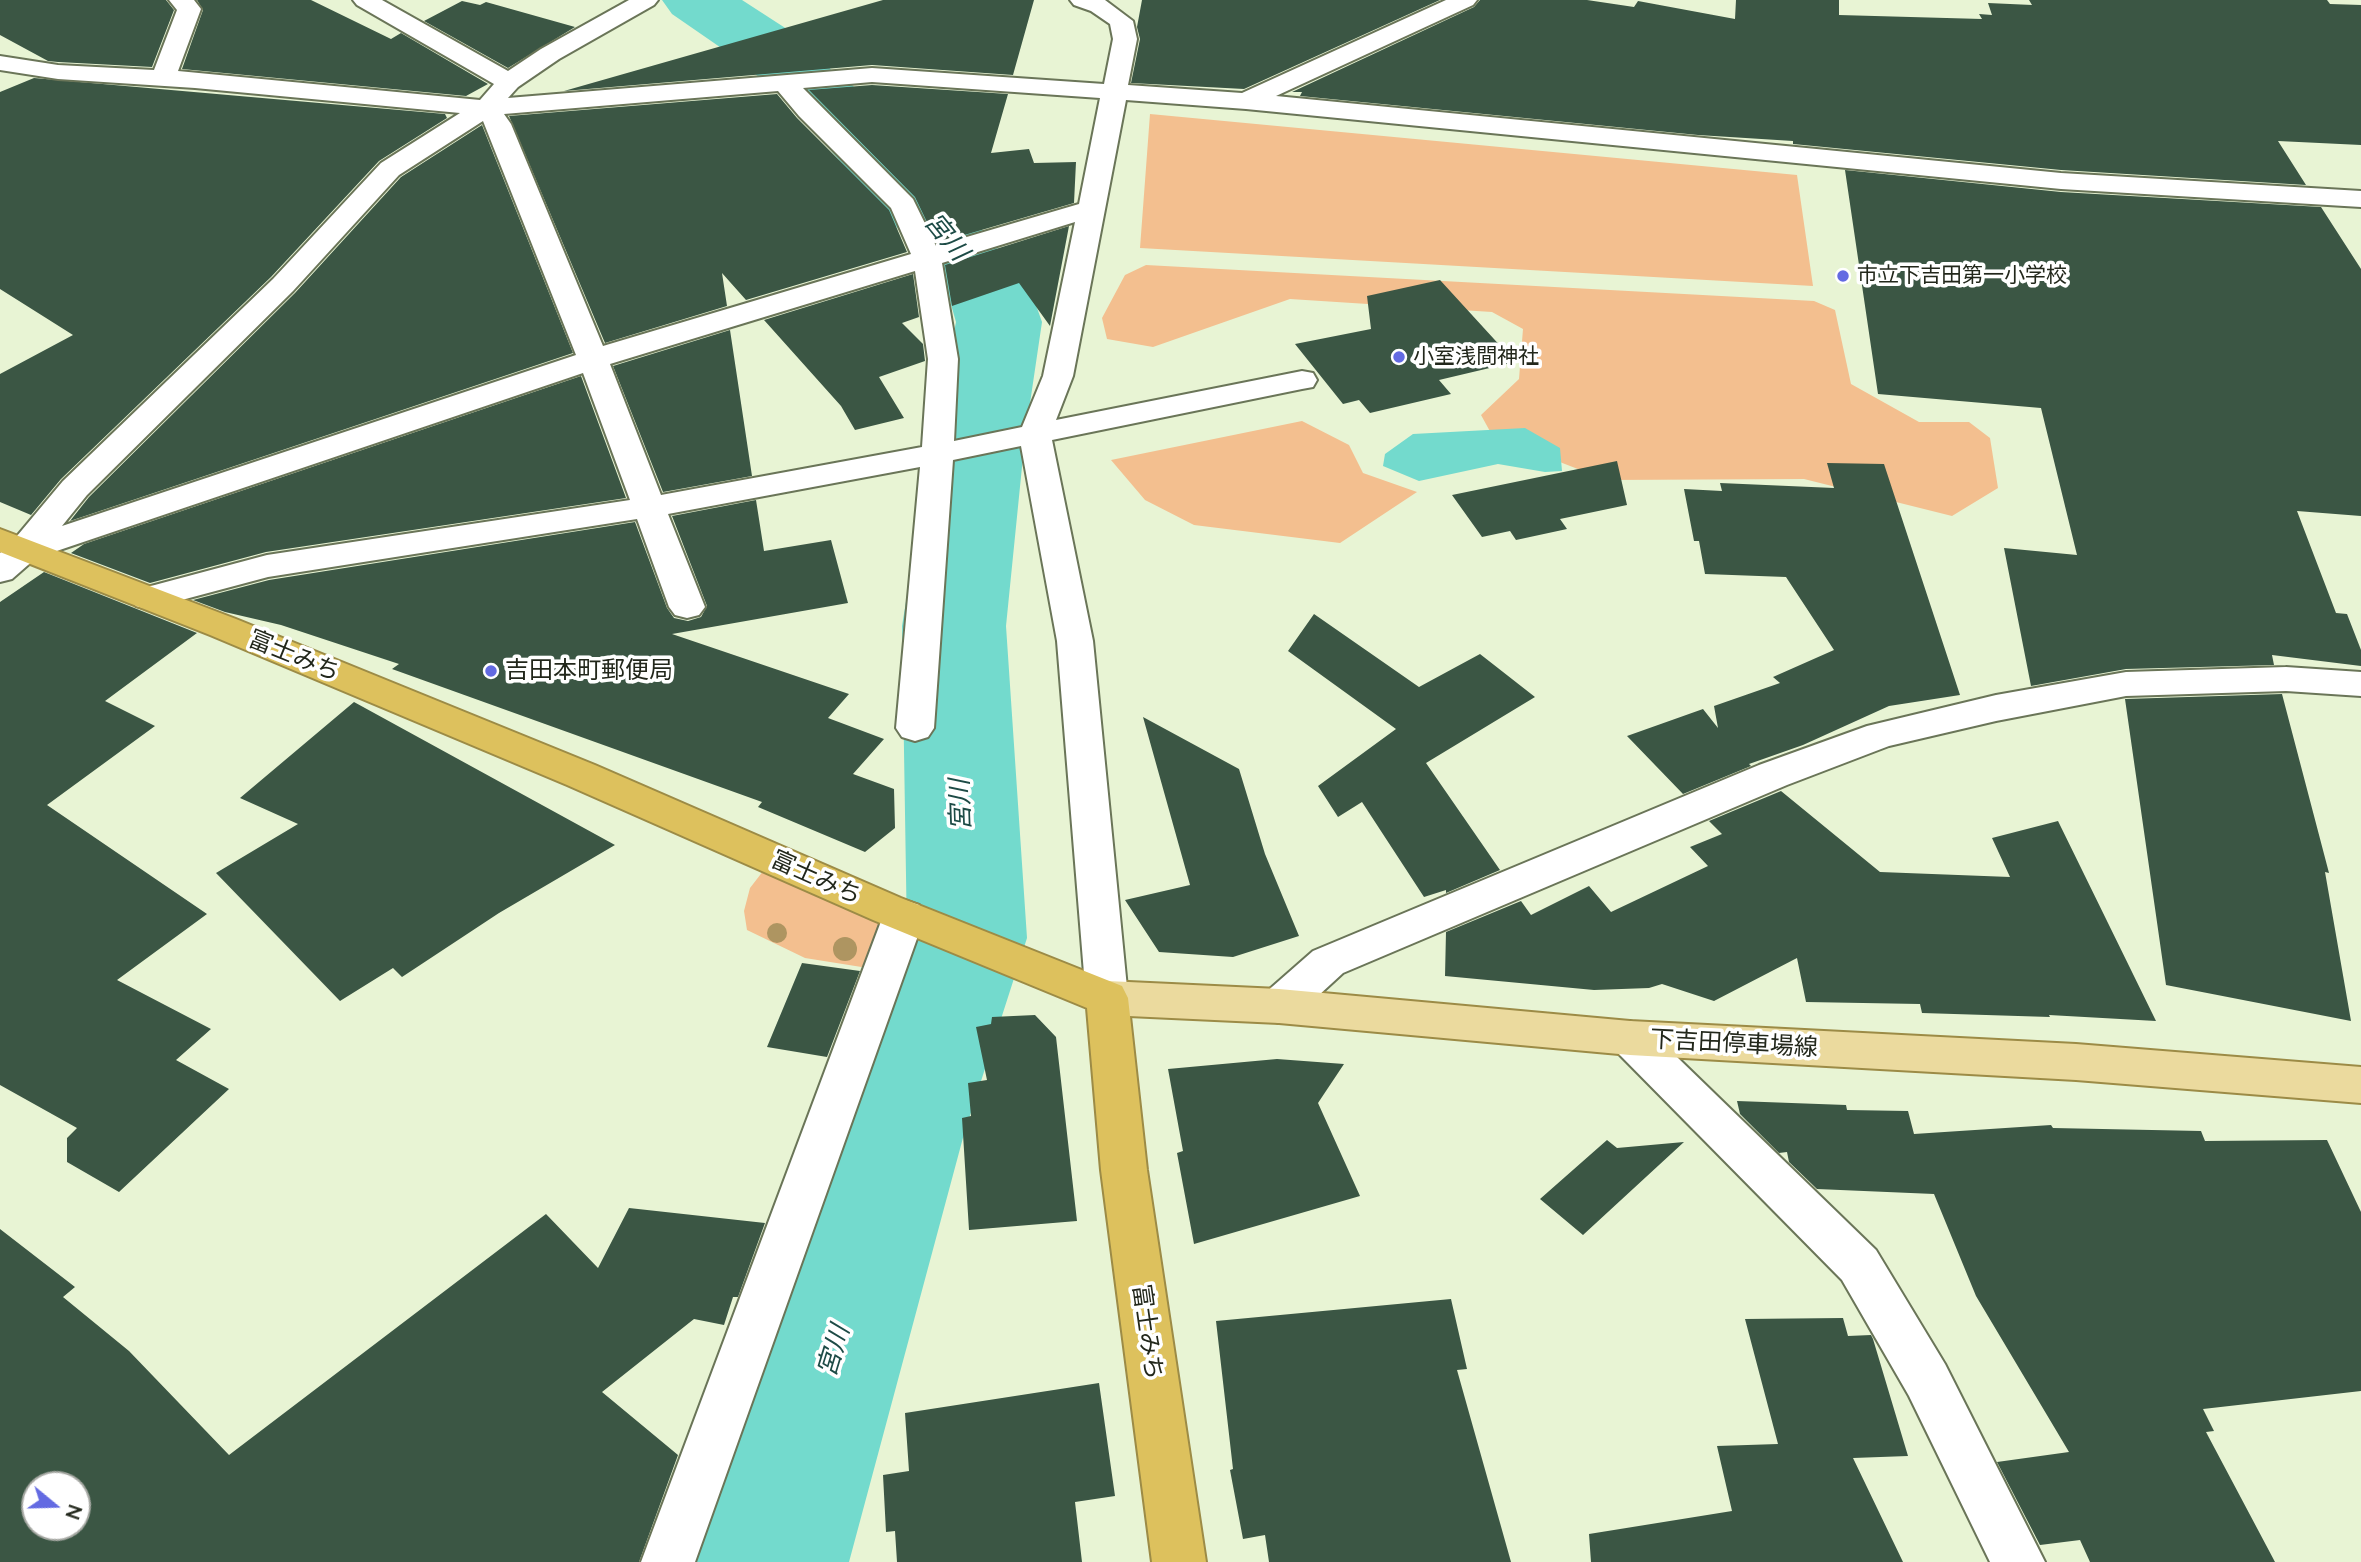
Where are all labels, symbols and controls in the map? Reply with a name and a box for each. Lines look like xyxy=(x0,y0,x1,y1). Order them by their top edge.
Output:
water label: 宮川 xyxy=(918,207,974,267)
place label: 市立下吉田第一小学校 xyxy=(1857,263,2067,289)
marker: 市立下吉田第一小学校 xyxy=(1835,268,1851,284)
place label: 小室浅間神社 xyxy=(1413,344,1539,370)
marker: 小室浅間神社 xyxy=(1391,349,1407,365)
street label: 富士みち xyxy=(244,625,344,687)
place label: 吉田本町郵便局 xyxy=(505,657,673,685)
marker: 吉田本町郵便局 xyxy=(483,663,499,679)
water label: 宮川 xyxy=(945,778,977,832)
street label: 富士みち xyxy=(766,845,866,911)
street label: 下吉田停車場線 xyxy=(1649,1025,1819,1063)
street label: 富士みち xyxy=(1126,1282,1168,1382)
water label: 宮川 xyxy=(811,1322,857,1380)
north arrow xyxy=(21,1471,91,1541)
text: N xyxy=(60,1501,88,1523)

